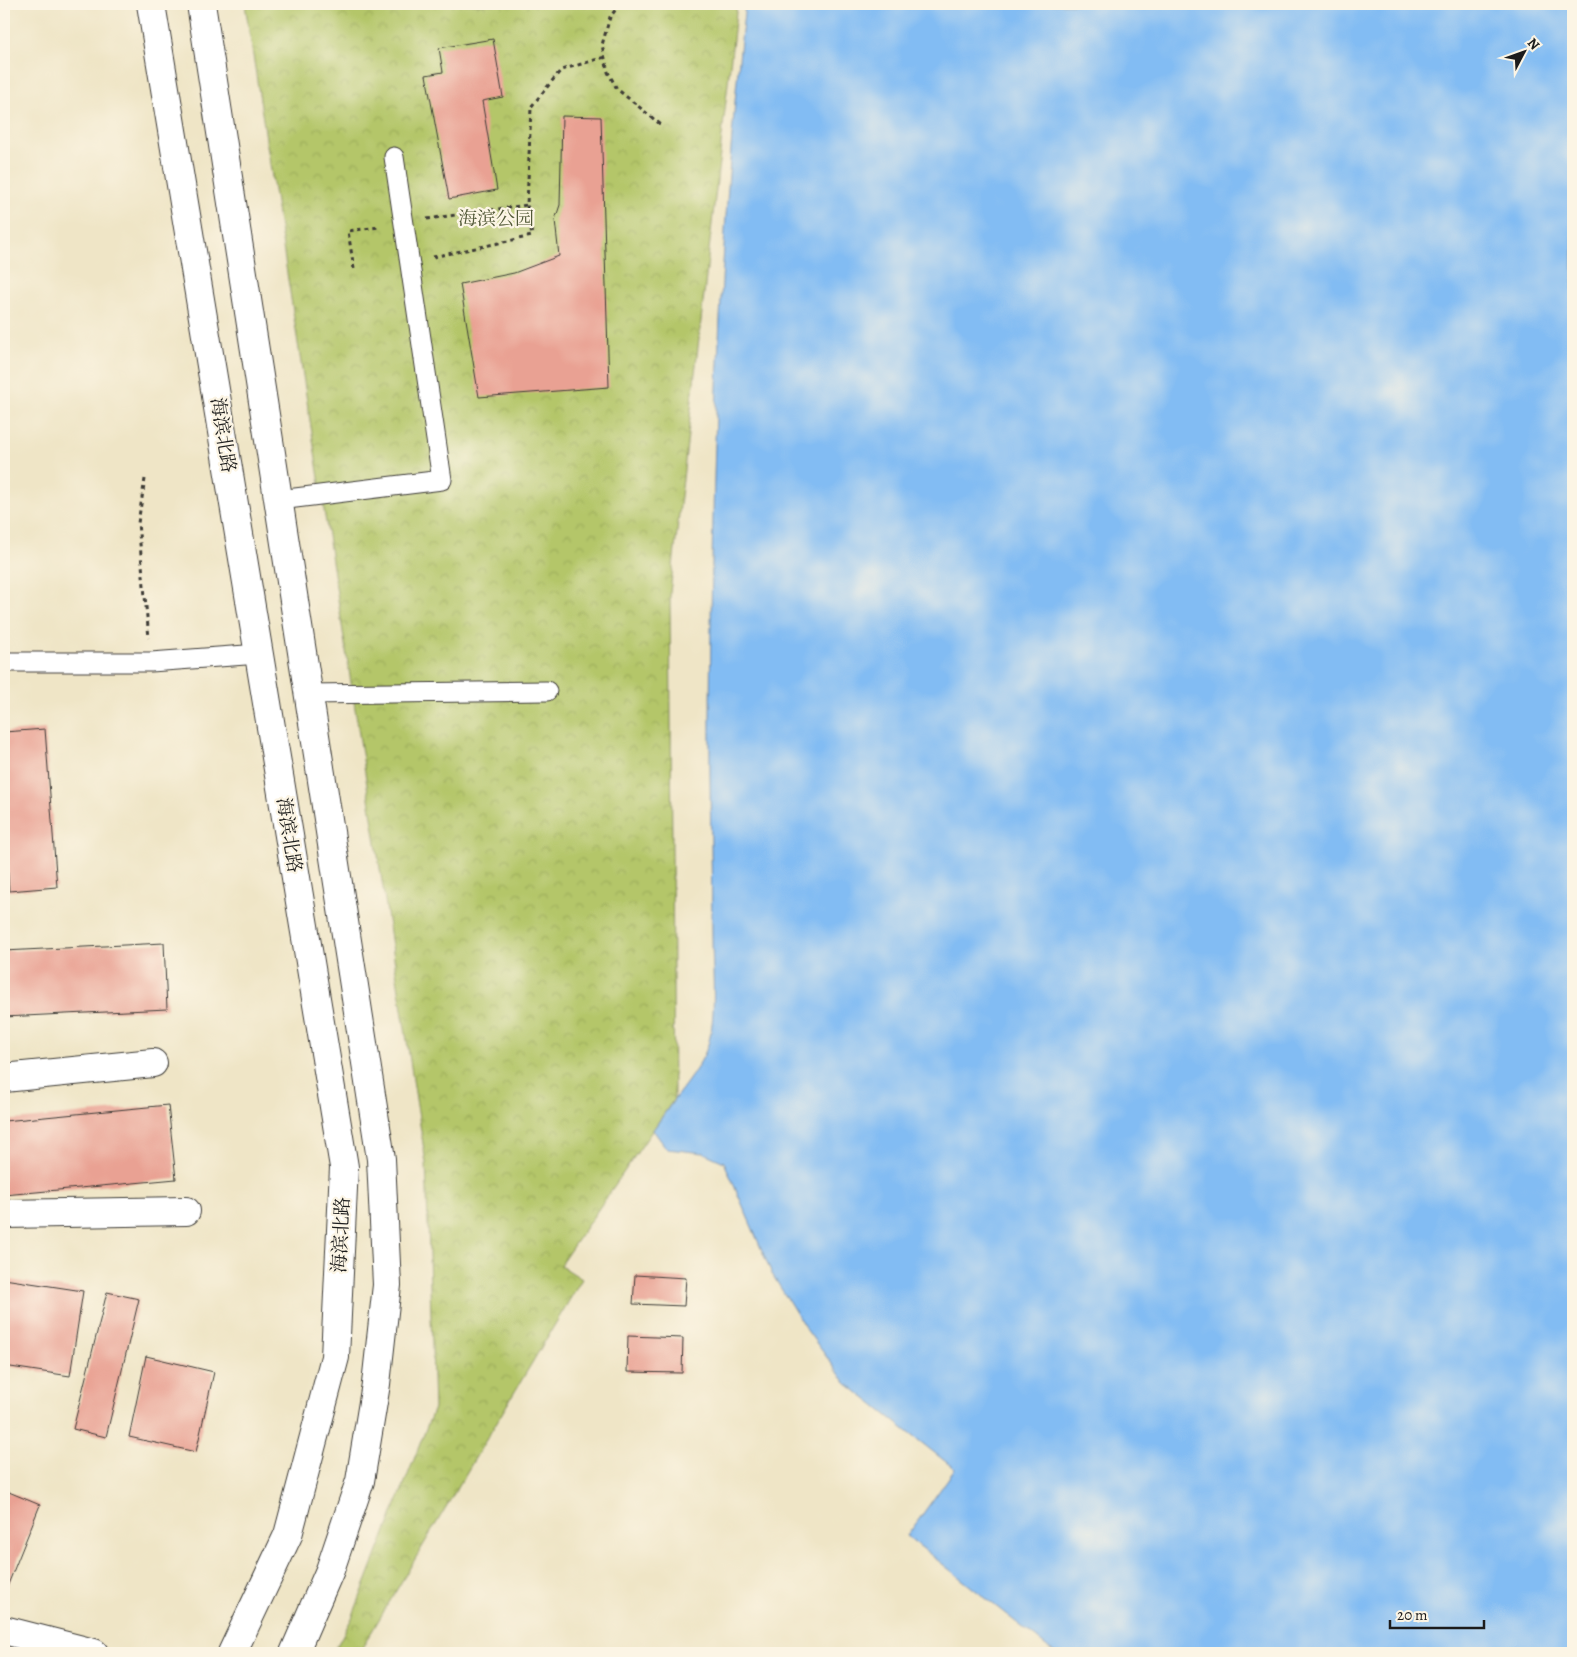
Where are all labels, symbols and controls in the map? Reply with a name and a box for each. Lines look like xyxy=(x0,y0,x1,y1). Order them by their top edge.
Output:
north arrow xyxy=(1500,28,1550,78)
text: N xyxy=(1523,34,1544,54)
park label: 海滨公园 xyxy=(458,206,534,232)
street label: 海滨北路 xyxy=(204,395,242,475)
street label: 海滨北路 xyxy=(270,795,308,875)
street label: 海滨北路 xyxy=(326,1196,356,1274)
scale bar xyxy=(1390,1597,1483,1629)
text: 20 m xyxy=(1397,1605,1428,1625)

